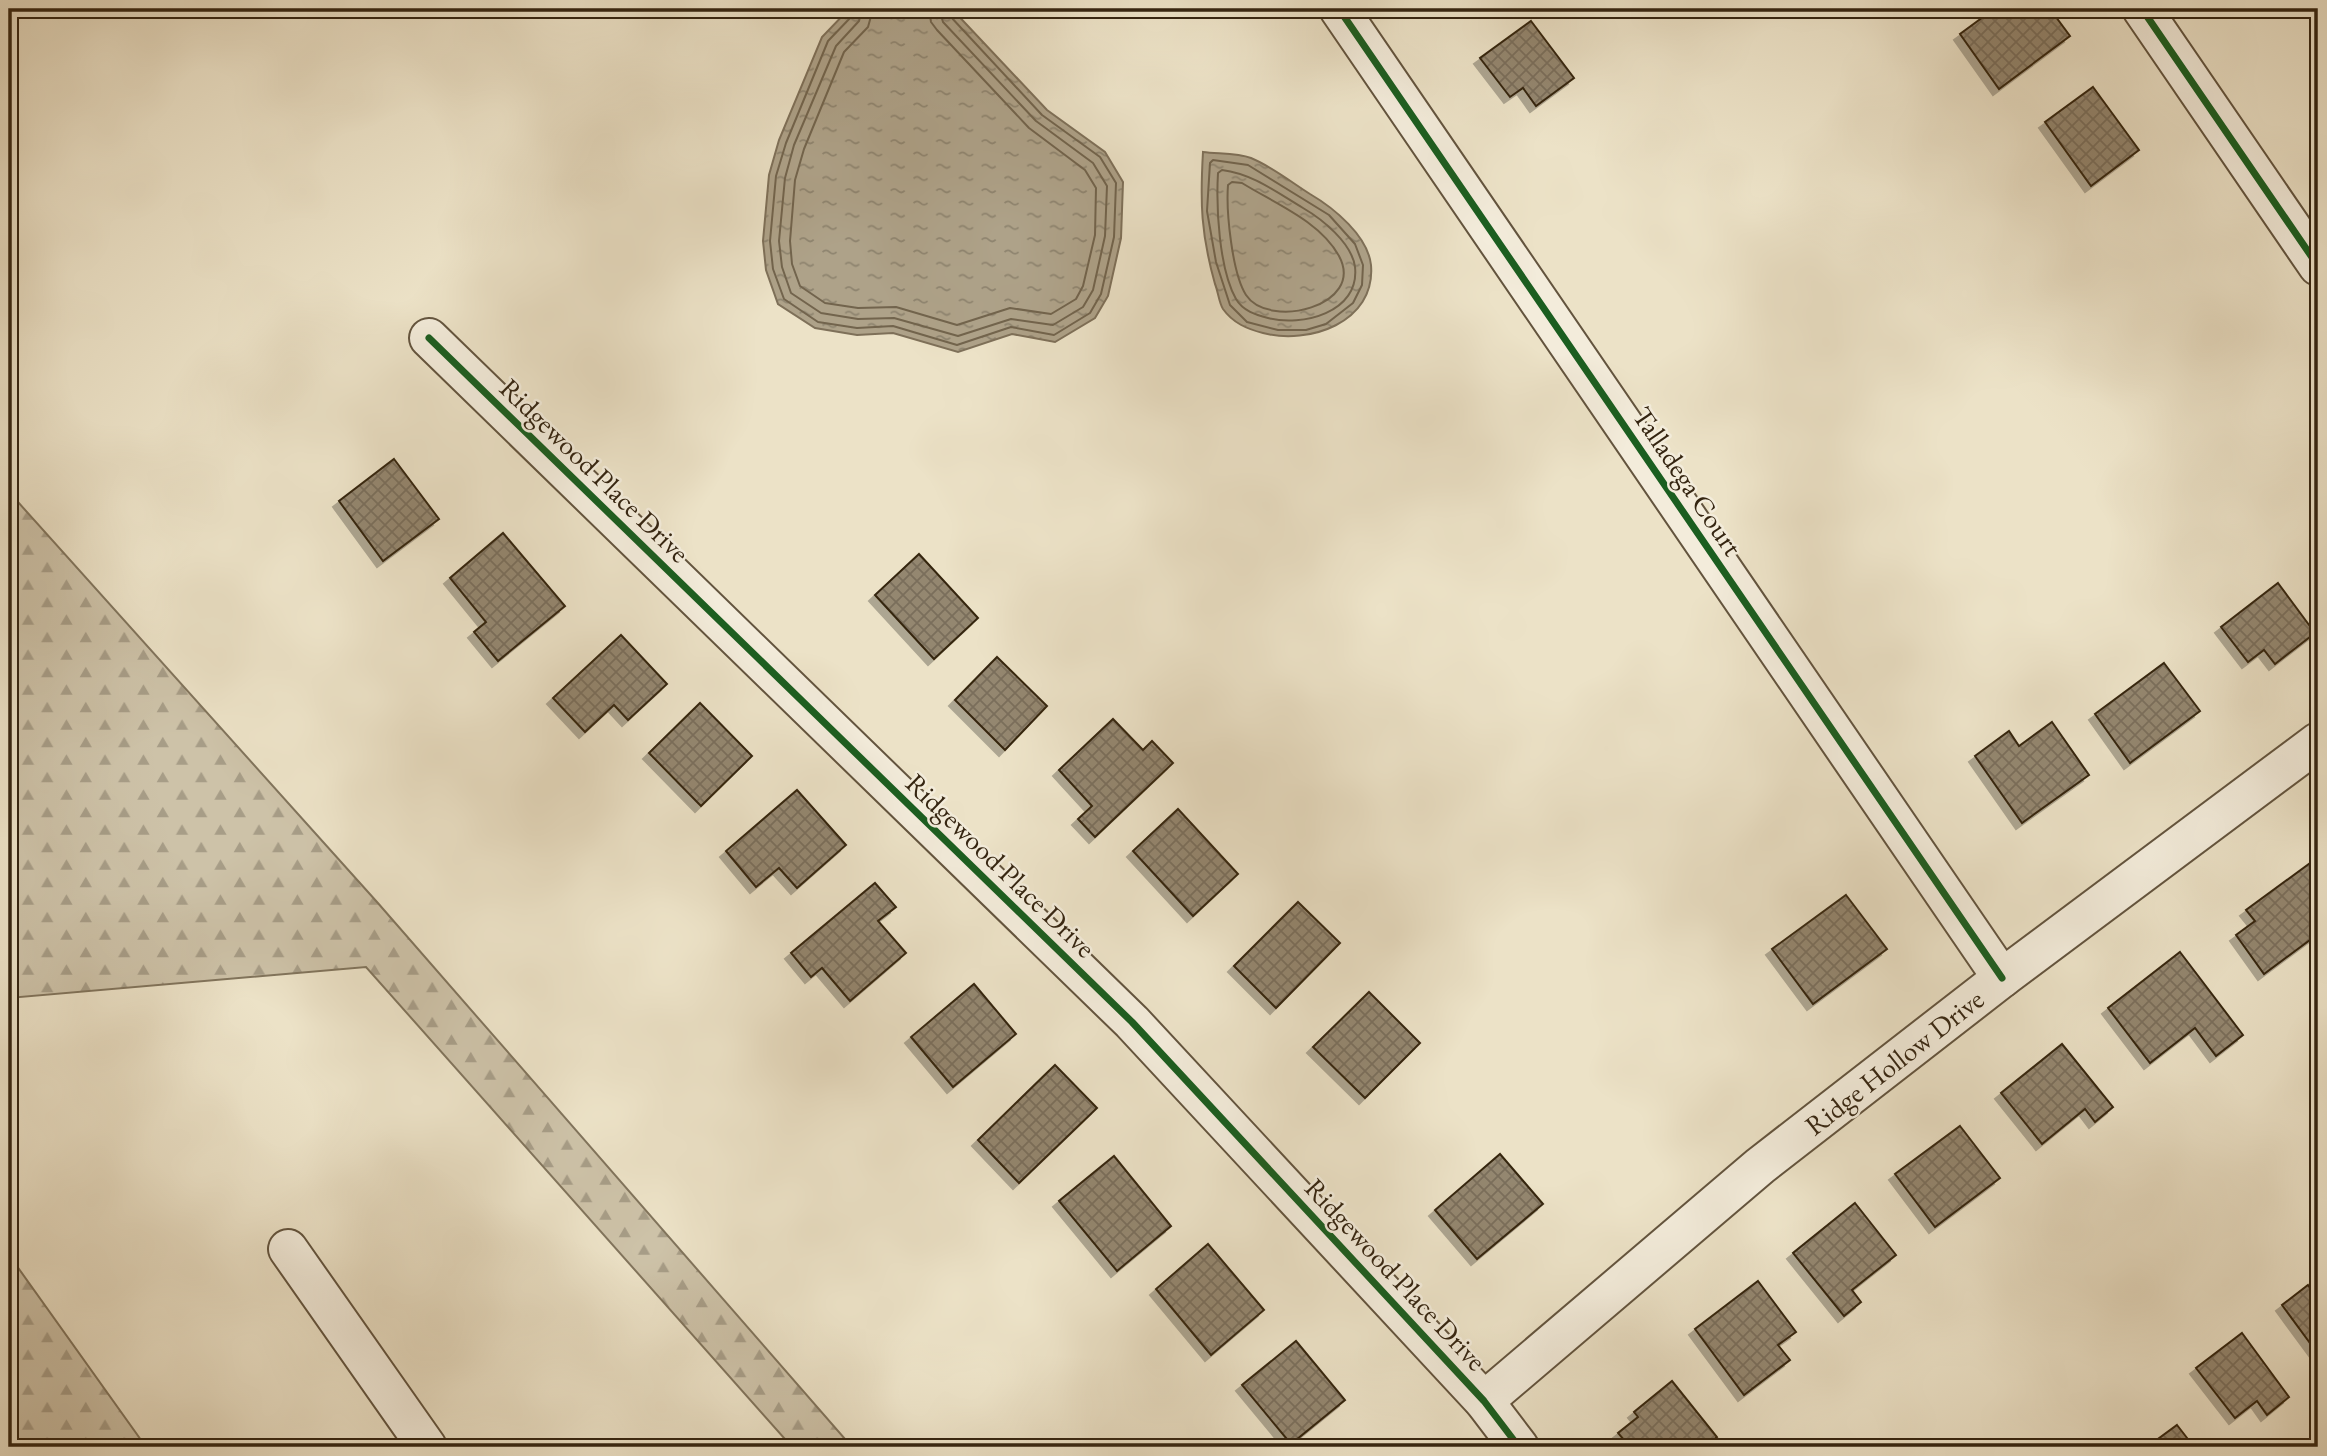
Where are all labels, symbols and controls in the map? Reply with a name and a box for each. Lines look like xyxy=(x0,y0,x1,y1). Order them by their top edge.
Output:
street label: Ridgewood Place Drive xyxy=(492,370,698,570)
street label: Talladega Court xyxy=(1625,400,1751,563)
street label: Ridgewood Place Drive xyxy=(898,765,1104,965)
street label: Ridge Hollow Drive xyxy=(1797,981,1991,1143)
street label: Ridgewood Place Drive xyxy=(1297,1170,1495,1378)

